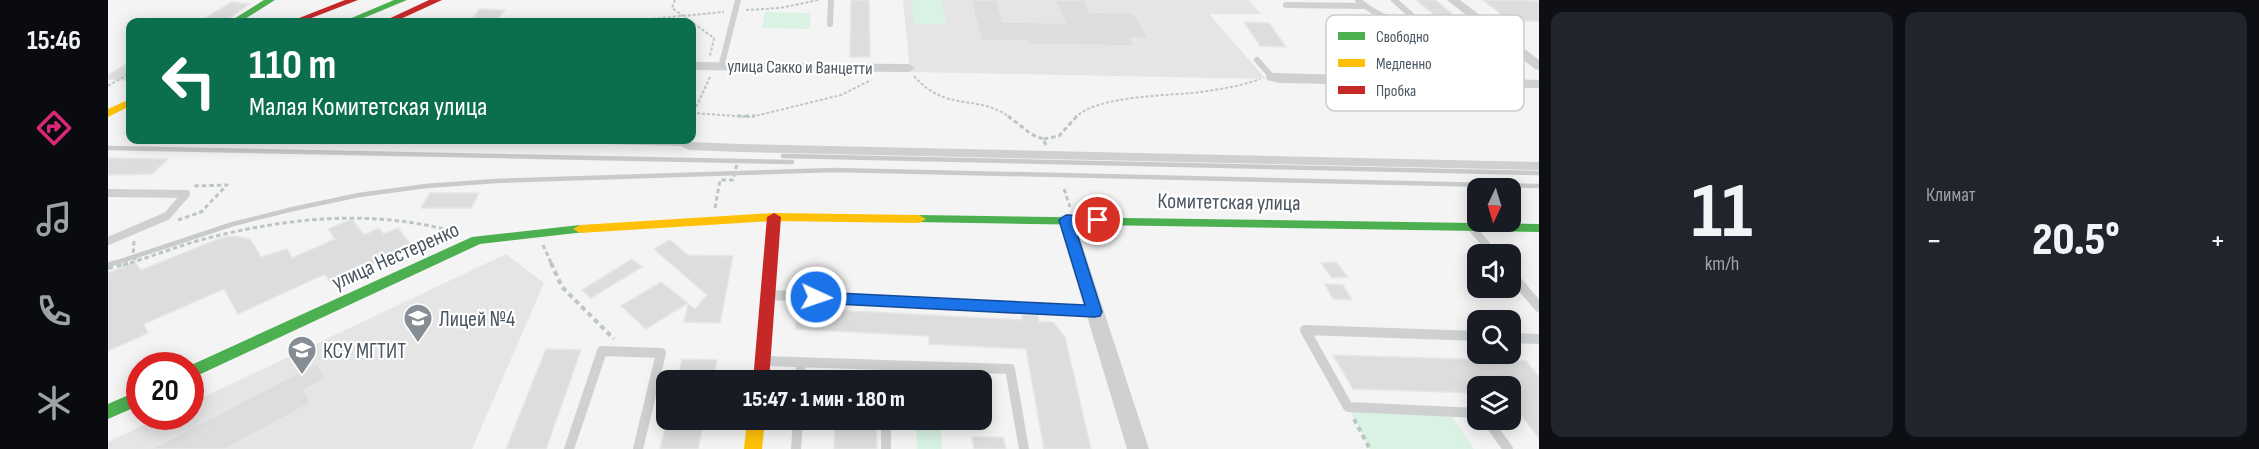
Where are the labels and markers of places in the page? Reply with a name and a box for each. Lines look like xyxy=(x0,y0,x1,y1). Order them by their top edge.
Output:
pin xyxy=(1072,194,1123,245)
school or university icon: Лицей №4 xyxy=(402,302,434,344)
place label: Лицей №4 xyxy=(439,306,515,333)
school or university icon: КСУ МГТИТ xyxy=(286,334,318,376)
place label: КСУ МГТИТ xyxy=(323,338,406,365)

